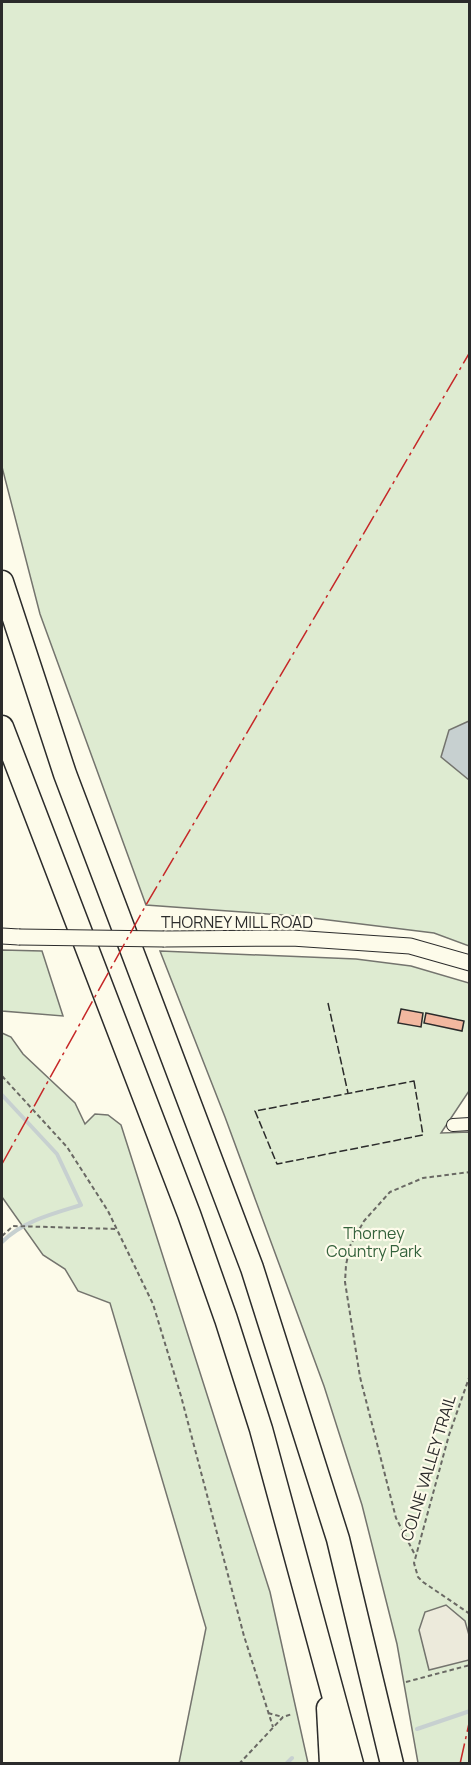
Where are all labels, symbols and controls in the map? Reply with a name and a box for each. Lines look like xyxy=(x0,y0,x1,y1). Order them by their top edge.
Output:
street label: THORNEY MILL ROAD xyxy=(161,911,313,933)
park label: Thorney Country Park xyxy=(326,1222,423,1262)
street label: COLNE VALLEY TRAIL xyxy=(395,1392,461,1544)

